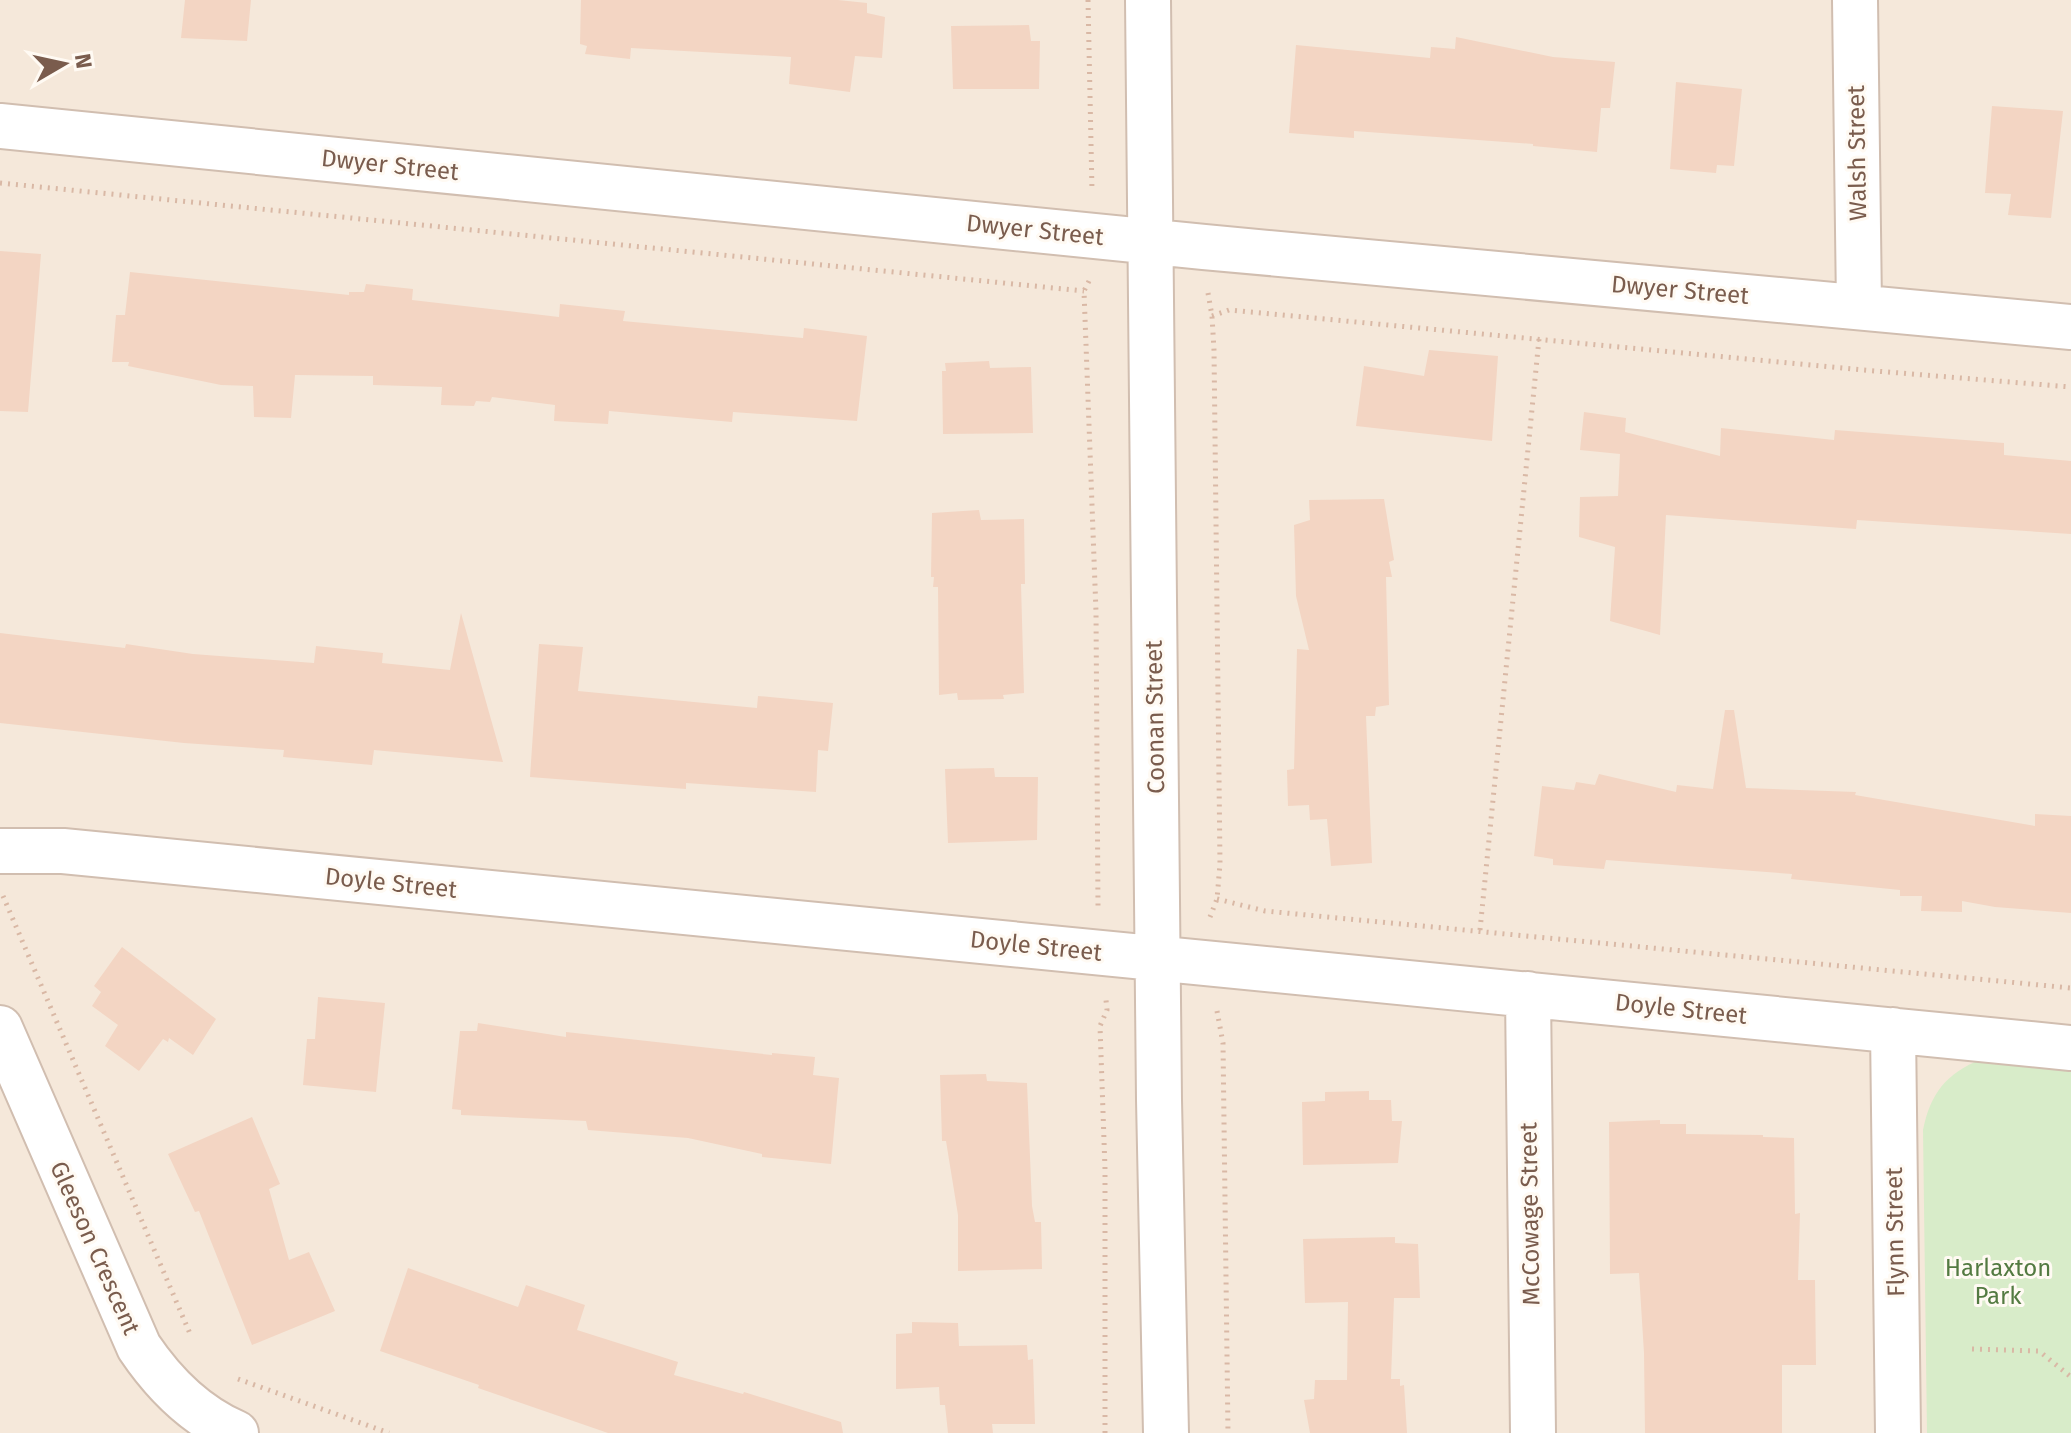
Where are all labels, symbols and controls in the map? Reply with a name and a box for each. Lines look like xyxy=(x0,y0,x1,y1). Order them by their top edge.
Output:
north arrow xyxy=(24,24,104,104)
text: N xyxy=(69,52,98,70)
street label: Walsh Street xyxy=(1842,85,1872,221)
street label: Dwyer Street xyxy=(320,144,461,186)
street label: Dwyer Street xyxy=(965,209,1106,251)
street label: Dwyer Street xyxy=(1610,270,1750,310)
street label: Coonan Street xyxy=(1140,640,1170,794)
street label: Doyle Street xyxy=(324,862,459,904)
street label: Doyle Street xyxy=(969,925,1104,967)
street label: Doyle Street xyxy=(1614,988,1749,1030)
street label: McCowage Street xyxy=(1514,1122,1546,1306)
street label: Gleeson Crescent xyxy=(44,1157,146,1339)
street label: Flynn Street xyxy=(1880,1167,1910,1297)
park label: Harlaxton Park xyxy=(1945,1254,2051,1310)

